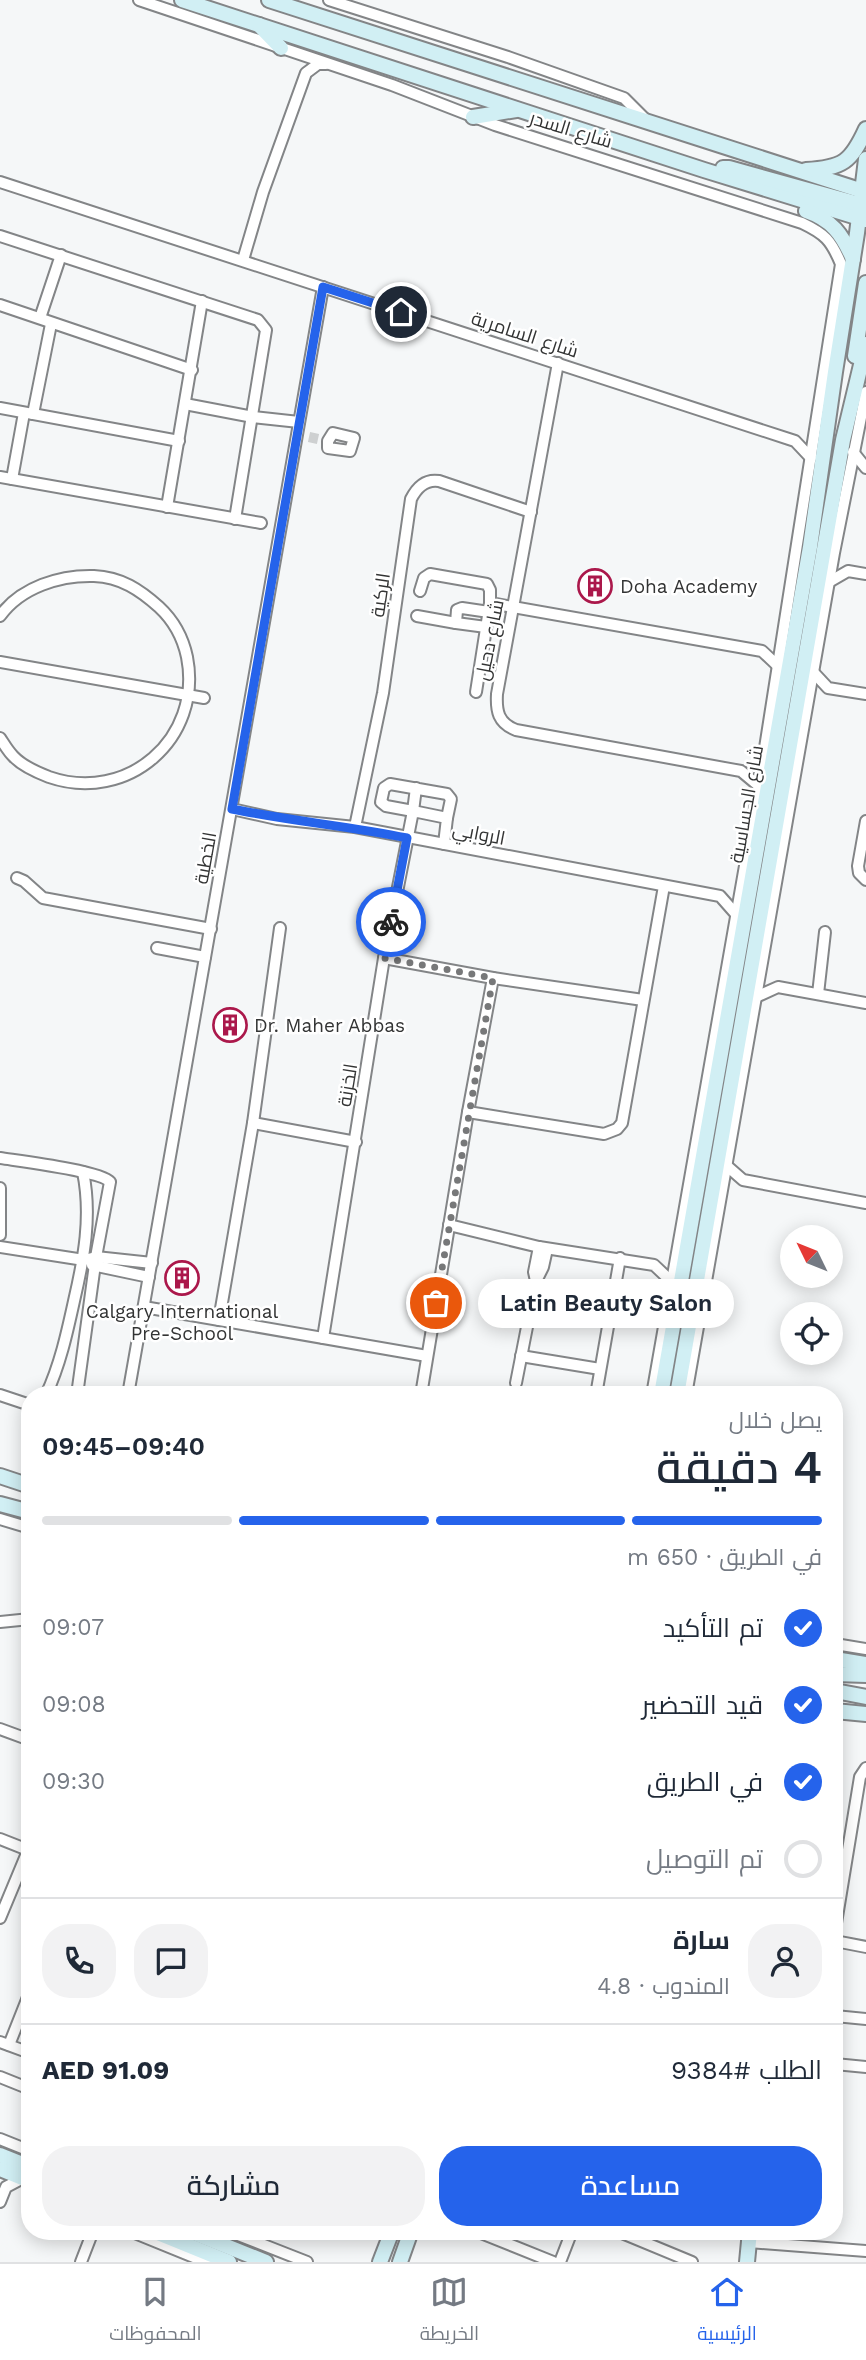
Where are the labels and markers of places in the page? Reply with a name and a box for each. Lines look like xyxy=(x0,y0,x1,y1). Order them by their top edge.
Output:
pin xyxy=(371,282,431,342)
building icon: Doha Academy xyxy=(576,567,614,605)
place label: Doha Academy xyxy=(620,575,757,598)
building icon: Dr. Maher Abbas xyxy=(211,1006,249,1044)
place label: Dr. Maher Abbas xyxy=(254,1014,405,1037)
building icon: Calgary International Pre-School xyxy=(163,1259,201,1297)
pin xyxy=(406,1273,466,1333)
callout: Latin Beauty Salon xyxy=(478,1278,734,1328)
place label: Calgary International Pre-School xyxy=(86,1300,279,1345)

